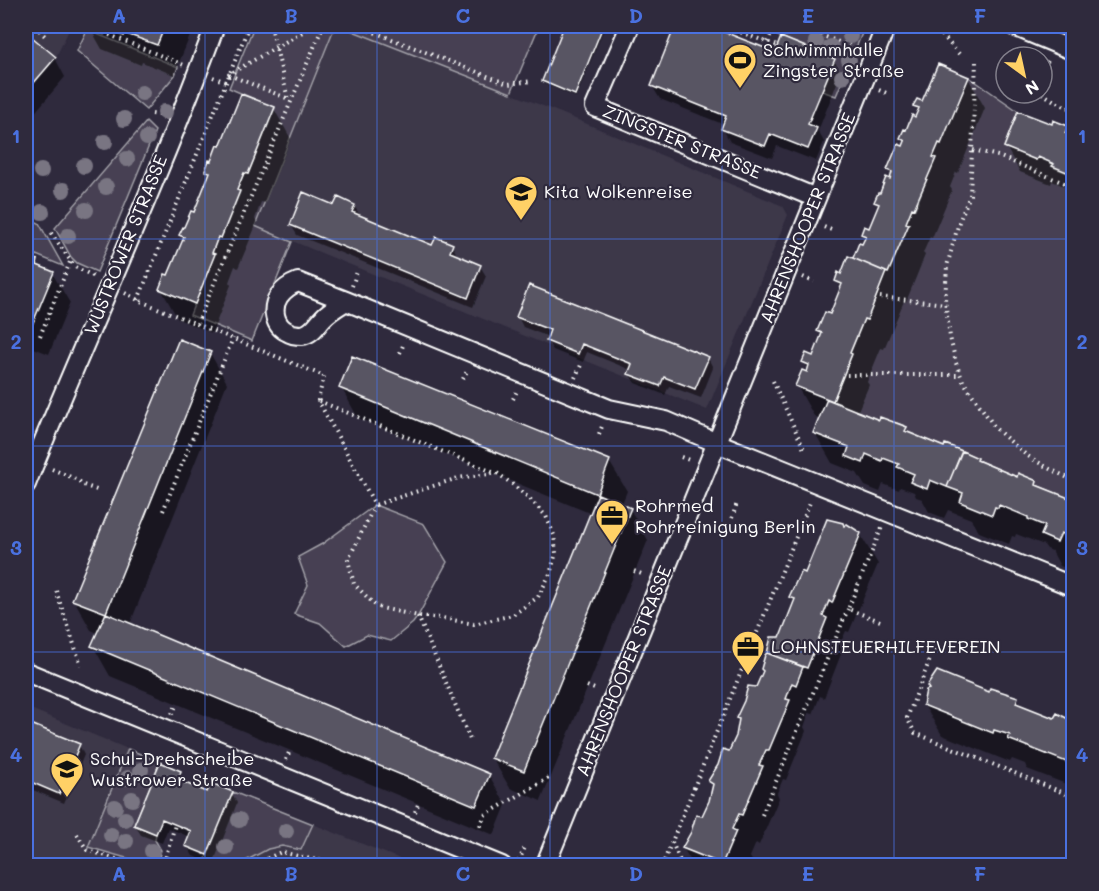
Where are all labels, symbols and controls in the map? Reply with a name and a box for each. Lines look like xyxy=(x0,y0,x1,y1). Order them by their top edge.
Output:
text: A xyxy=(112,2,126,28)
text: B xyxy=(284,2,298,28)
text: C xyxy=(456,2,471,28)
text: D xyxy=(629,2,643,28)
text: E xyxy=(802,2,814,28)
text: F xyxy=(974,2,987,28)
place label: Schwimmhalle Zingster Straße xyxy=(763,37,905,82)
sports icon: Schwimmhalle Zingster Straße xyxy=(722,42,758,89)
north arrow xyxy=(994,45,1054,105)
text: N xyxy=(1022,76,1043,100)
street label: ZINGSTER STRASSE xyxy=(599,98,765,184)
street label: AHRENSHOOPER STRASSE xyxy=(754,109,860,327)
text: 1 xyxy=(12,122,20,148)
text: 1 xyxy=(1078,122,1086,148)
street label: WUSTROWER STRASSE xyxy=(78,151,172,338)
school or university icon: Kita Wolkenreise xyxy=(503,174,539,221)
place label: Kita Wolkenreise xyxy=(544,179,693,203)
text: 2 xyxy=(10,328,22,354)
text: 2 xyxy=(1076,328,1088,354)
place label: Rohrmed Rohrreinigung Berlin xyxy=(635,493,815,538)
office icon: Rohrmed Rohrreinigung Berlin xyxy=(594,498,630,545)
text: 3 xyxy=(10,534,22,560)
text: 3 xyxy=(1076,534,1088,560)
street label: AHRENSHOOPER STRASSE xyxy=(570,562,676,780)
office icon: LOHNSTEUERHILFEVEREIN xyxy=(730,629,766,676)
place label: LOHNSTEUERHILFEVEREIN xyxy=(771,634,1001,658)
text: 4 xyxy=(10,741,23,767)
text: 4 xyxy=(1076,741,1089,767)
place label: Schul-Drehscheibe Wustrower Straße xyxy=(90,746,254,791)
school or university icon: Schul-Drehscheibe Wustrower Straße xyxy=(49,751,85,798)
text: A xyxy=(112,860,126,886)
text: B xyxy=(284,860,298,886)
text: C xyxy=(456,860,471,886)
text: D xyxy=(629,860,643,886)
text: E xyxy=(802,860,814,886)
text: F xyxy=(974,860,987,886)

